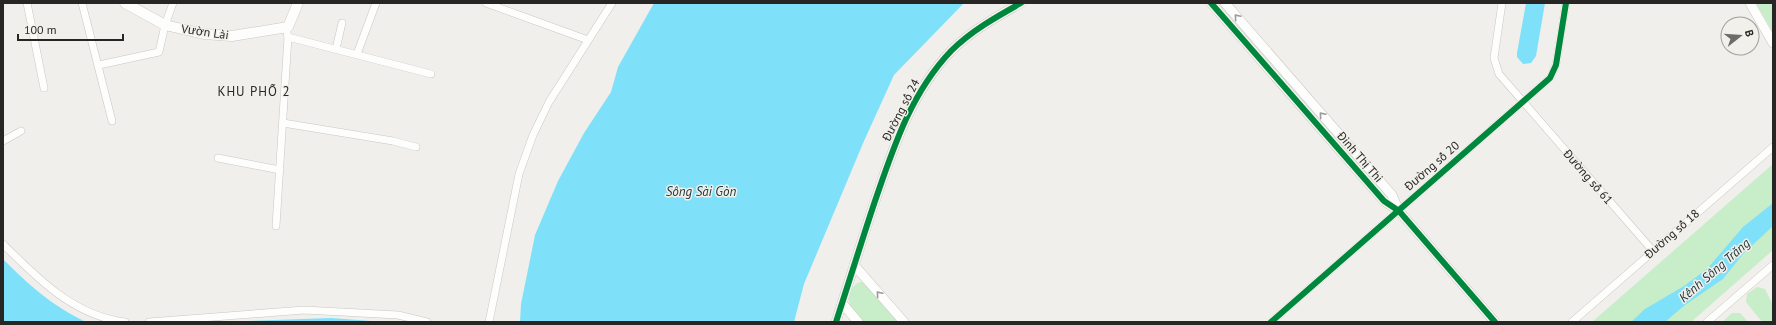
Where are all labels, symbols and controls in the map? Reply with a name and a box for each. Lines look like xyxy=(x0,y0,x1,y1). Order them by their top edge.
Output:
one-way arrow xyxy=(1235,14,1242,21)
scale bar xyxy=(18,16,123,42)
north arrow xyxy=(1720,16,1760,56)
street label: Vườn Lài xyxy=(179,21,230,42)
text: 100 m xyxy=(24,22,57,37)
text: B xyxy=(1742,28,1757,39)
street label: Đường số 24 xyxy=(878,76,923,144)
district label: KHU PHỐ 2 xyxy=(217,83,291,100)
one-way arrow xyxy=(1320,112,1327,120)
street label: Đinh Thị Thi xyxy=(1334,128,1386,185)
street label: Đường số 20 xyxy=(1400,137,1463,194)
street label: Đường số 61 xyxy=(1560,145,1616,207)
water label: Sông Sài Gòn xyxy=(666,183,736,200)
street label: Đường số 18 xyxy=(1640,206,1702,262)
water label: Kênh Sông Trăng xyxy=(1675,234,1754,306)
one-way arrow xyxy=(877,291,884,298)

